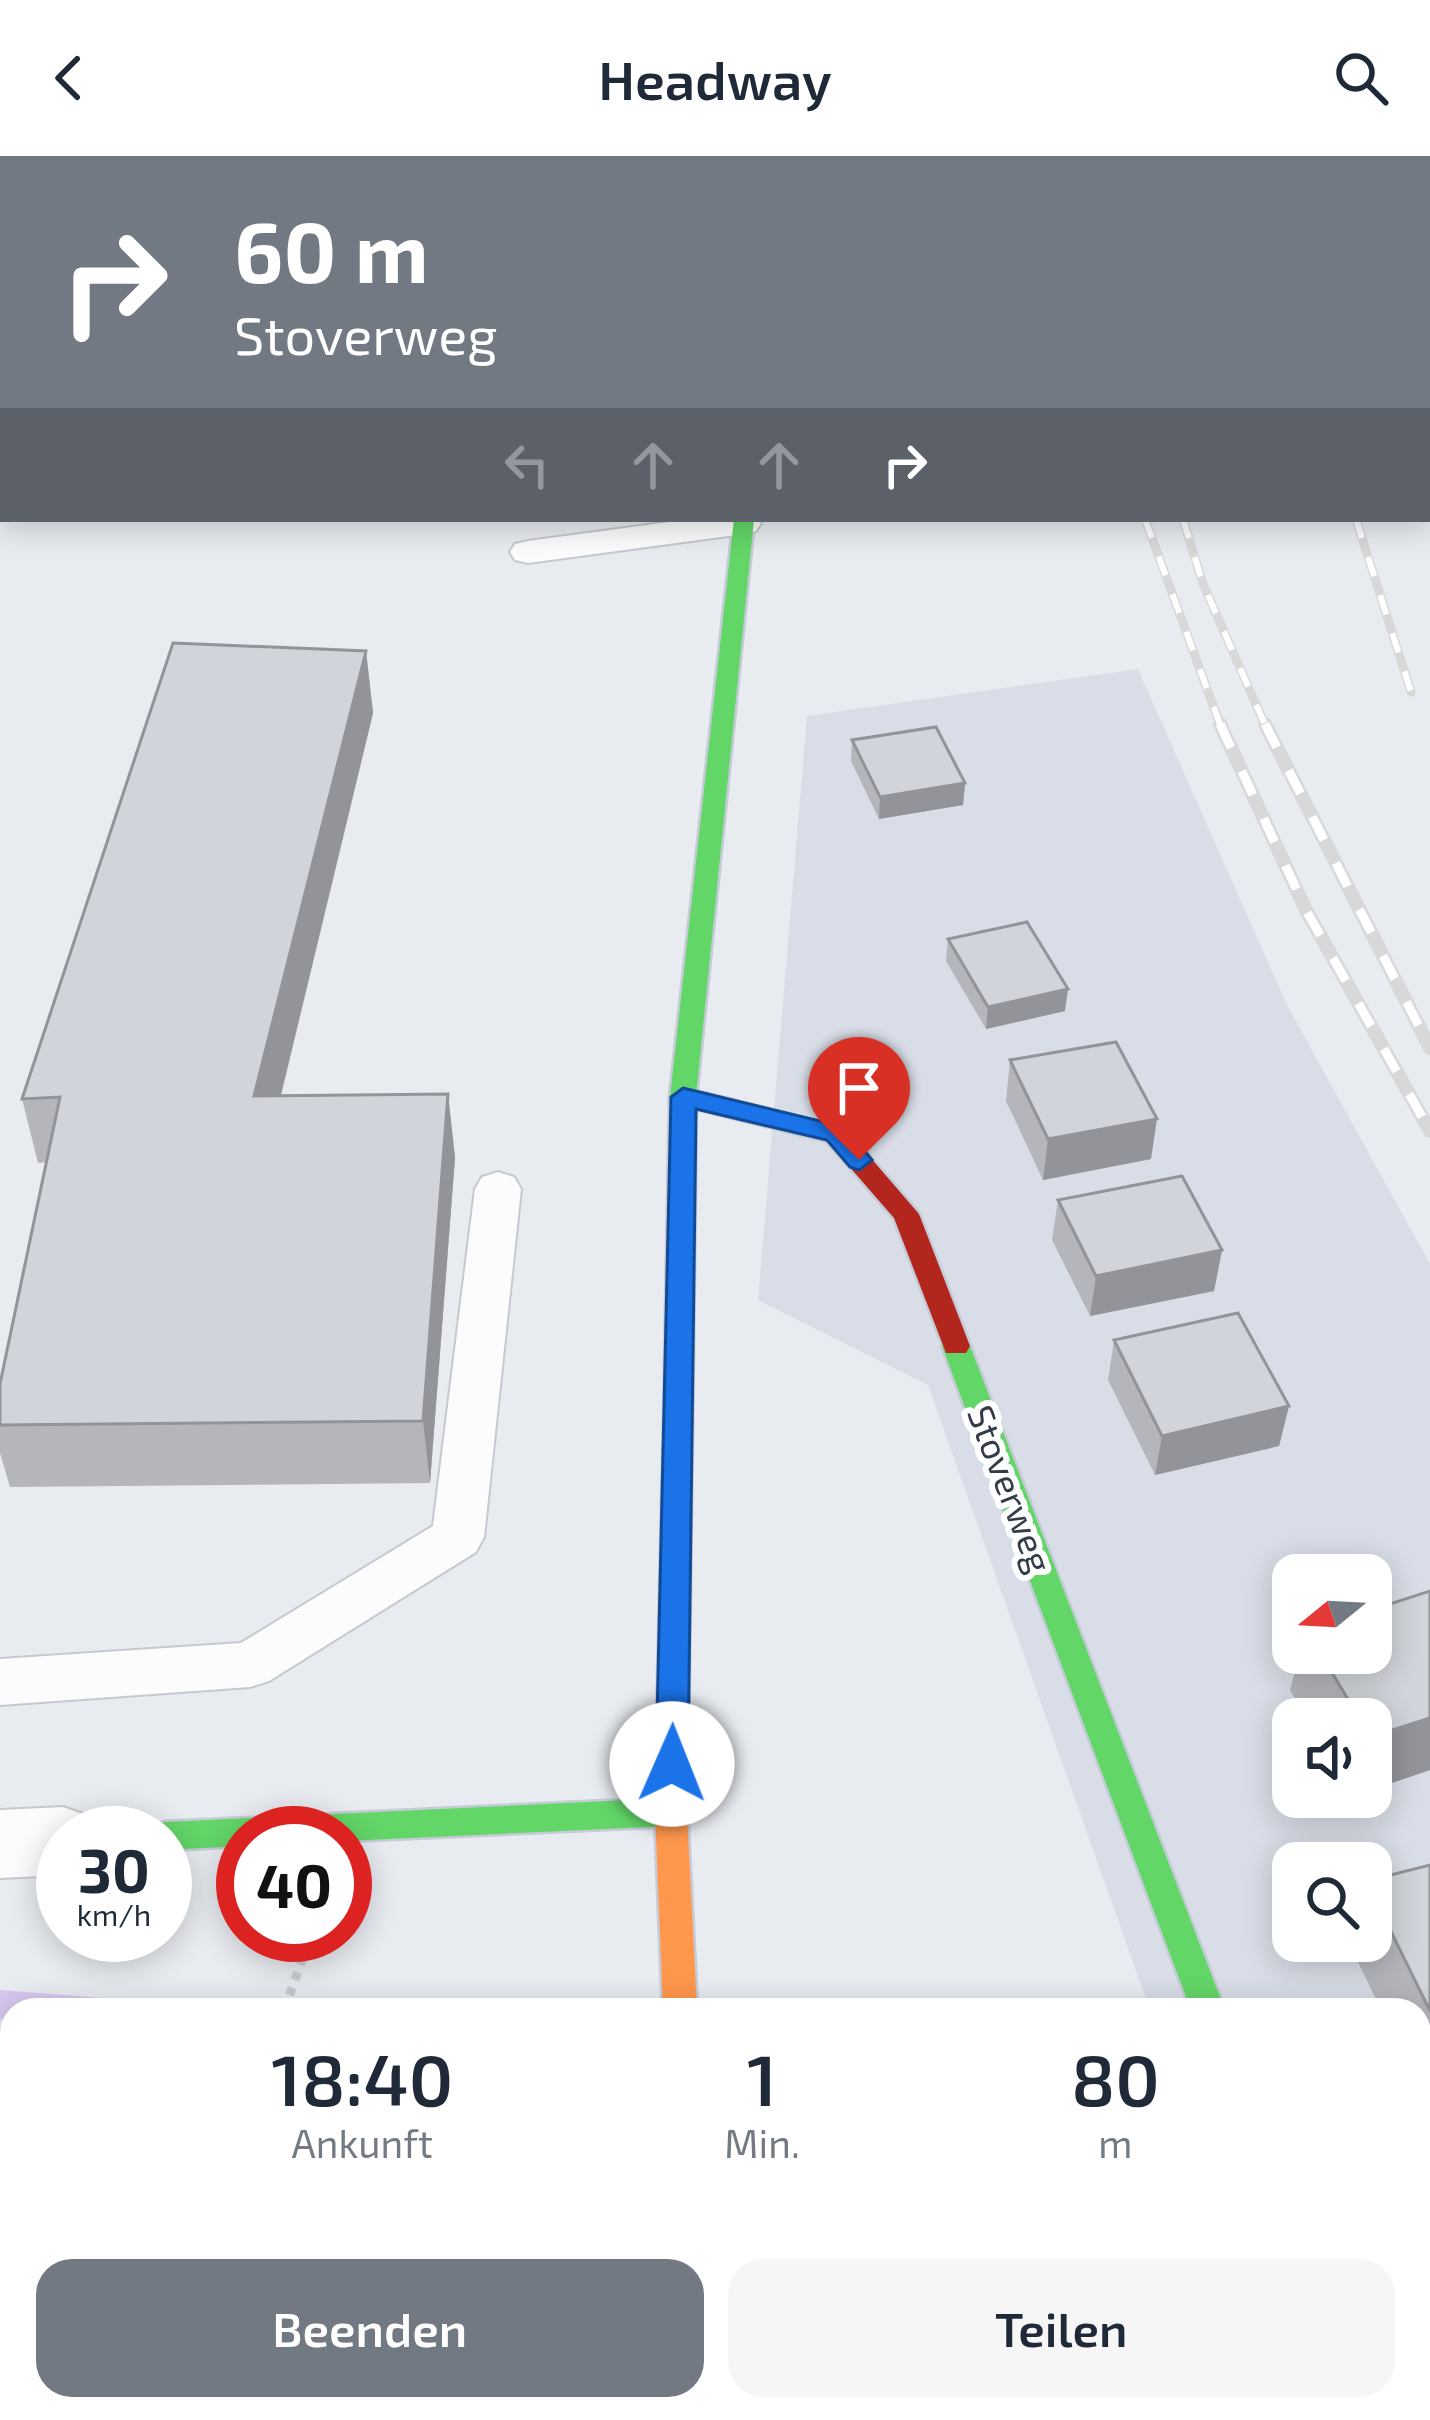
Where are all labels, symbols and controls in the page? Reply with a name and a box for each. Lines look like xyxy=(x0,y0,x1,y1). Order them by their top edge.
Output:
icon: back xyxy=(36,45,102,111)
icon: search xyxy=(1328,45,1394,111)
text: Headway xyxy=(598,46,832,111)
text: 60 m xyxy=(234,199,429,300)
icon: right xyxy=(36,204,192,360)
text: Stoverweg xyxy=(234,301,497,366)
icon: left xyxy=(494,432,560,498)
icon: ahead xyxy=(620,432,686,498)
icon: ahead xyxy=(746,432,812,498)
icon: right xyxy=(872,432,938,498)
pin xyxy=(808,1037,910,1160)
icon: arrive xyxy=(826,1055,892,1121)
street label: Stoverweg xyxy=(960,1399,1063,1578)
north arrow xyxy=(1272,1554,1392,1674)
map controls xyxy=(1272,1554,1392,1962)
button: sound xyxy=(1272,1698,1392,1818)
position arrow xyxy=(609,1701,735,1827)
speed limit sign: 40 xyxy=(216,1806,372,1962)
text: 30 xyxy=(78,1833,150,1905)
button: search xyxy=(1272,1842,1392,1962)
text: km/h xyxy=(77,1896,151,1932)
text: 18:40 xyxy=(271,2034,453,2120)
text: 1 xyxy=(747,2034,777,2120)
text: 80 xyxy=(1071,2034,1160,2120)
text: Ankunft xyxy=(292,2119,433,2166)
text: Min. xyxy=(724,2119,800,2166)
text: m xyxy=(1098,2119,1132,2166)
button: Beenden xyxy=(36,2259,704,2397)
button: Teilen xyxy=(728,2259,1395,2397)

